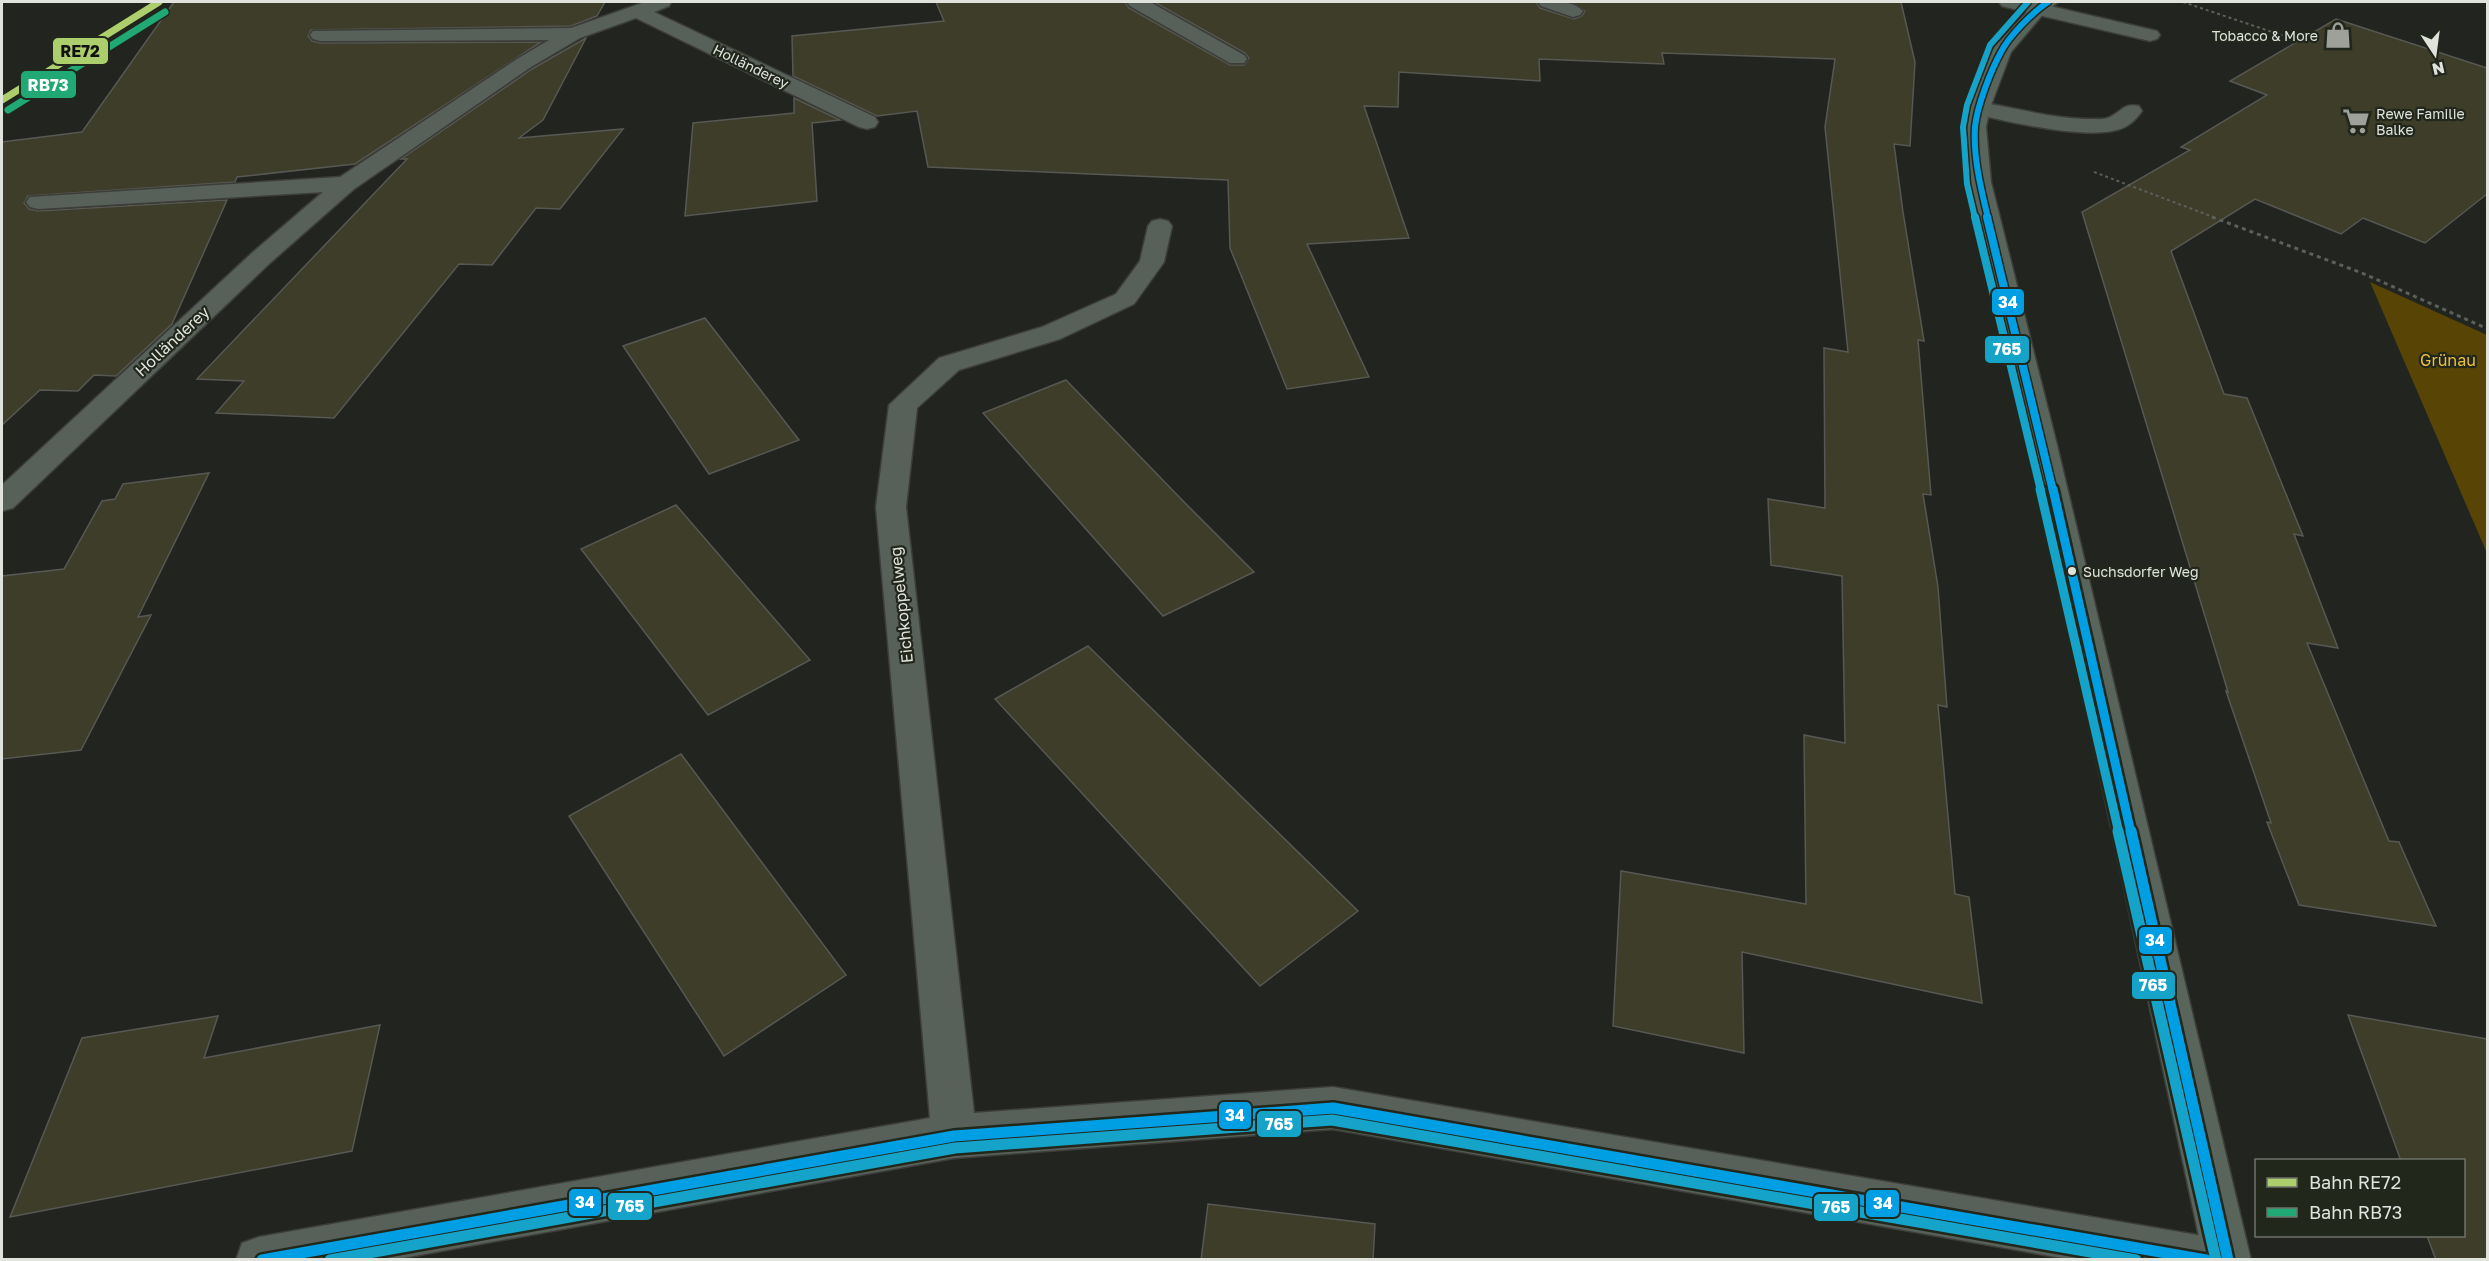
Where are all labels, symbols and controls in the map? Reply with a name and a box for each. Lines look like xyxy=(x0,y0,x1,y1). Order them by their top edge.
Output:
shop icon: Tobacco & More xyxy=(2323,20,2353,50)
north arrow xyxy=(2405,24,2465,84)
place label: Tobacco & More xyxy=(2212,27,2318,44)
line badge: RE72 xyxy=(52,37,109,65)
street label: Holländerey xyxy=(710,40,792,92)
text: RE72 xyxy=(60,41,100,61)
text: N xyxy=(2430,58,2447,80)
line badge: RB73 xyxy=(20,70,77,99)
text: RB73 xyxy=(28,75,69,95)
place label: Rewe Familie Balke xyxy=(2376,105,2465,138)
supermarket icon: Rewe Familie Balke xyxy=(2341,106,2371,136)
line badge: 34 xyxy=(1991,288,2025,316)
text: 34 xyxy=(1998,292,2018,312)
street label: Holländerey xyxy=(131,302,213,380)
line badge: 765 xyxy=(1984,335,2030,364)
text: 765 xyxy=(1993,339,2022,359)
park label: Grünau xyxy=(2420,350,2476,370)
street label: Eichkoppelweg xyxy=(885,546,917,664)
place label: Suchsdorfer Weg xyxy=(2083,563,2199,580)
marker: Suchsdorfer Weg xyxy=(2066,565,2078,577)
line badge: 34 xyxy=(2138,926,2173,955)
text: 34 xyxy=(2145,930,2165,950)
line badge: 765 xyxy=(2131,971,2176,1000)
text: 765 xyxy=(2139,975,2168,995)
line badge: 34 xyxy=(1218,1101,1252,1130)
text: 34 xyxy=(1225,1105,1245,1125)
line badge: 765 xyxy=(1256,1110,1302,1138)
text: 765 xyxy=(1265,1114,1294,1134)
legend xyxy=(2255,1159,2465,1237)
text: Bahn RE72 xyxy=(2309,1171,2401,1193)
line badge: 34 xyxy=(568,1188,602,1217)
line badge: 34 xyxy=(1865,1189,1900,1218)
text: 34 xyxy=(575,1192,595,1212)
line badge: 765 xyxy=(607,1192,653,1221)
line badge: 765 xyxy=(1813,1193,1859,1222)
text: 34 xyxy=(1873,1193,1893,1213)
text: 765 xyxy=(616,1196,645,1216)
text: 765 xyxy=(1822,1197,1851,1217)
text: Bahn RB73 xyxy=(2309,1201,2402,1223)

